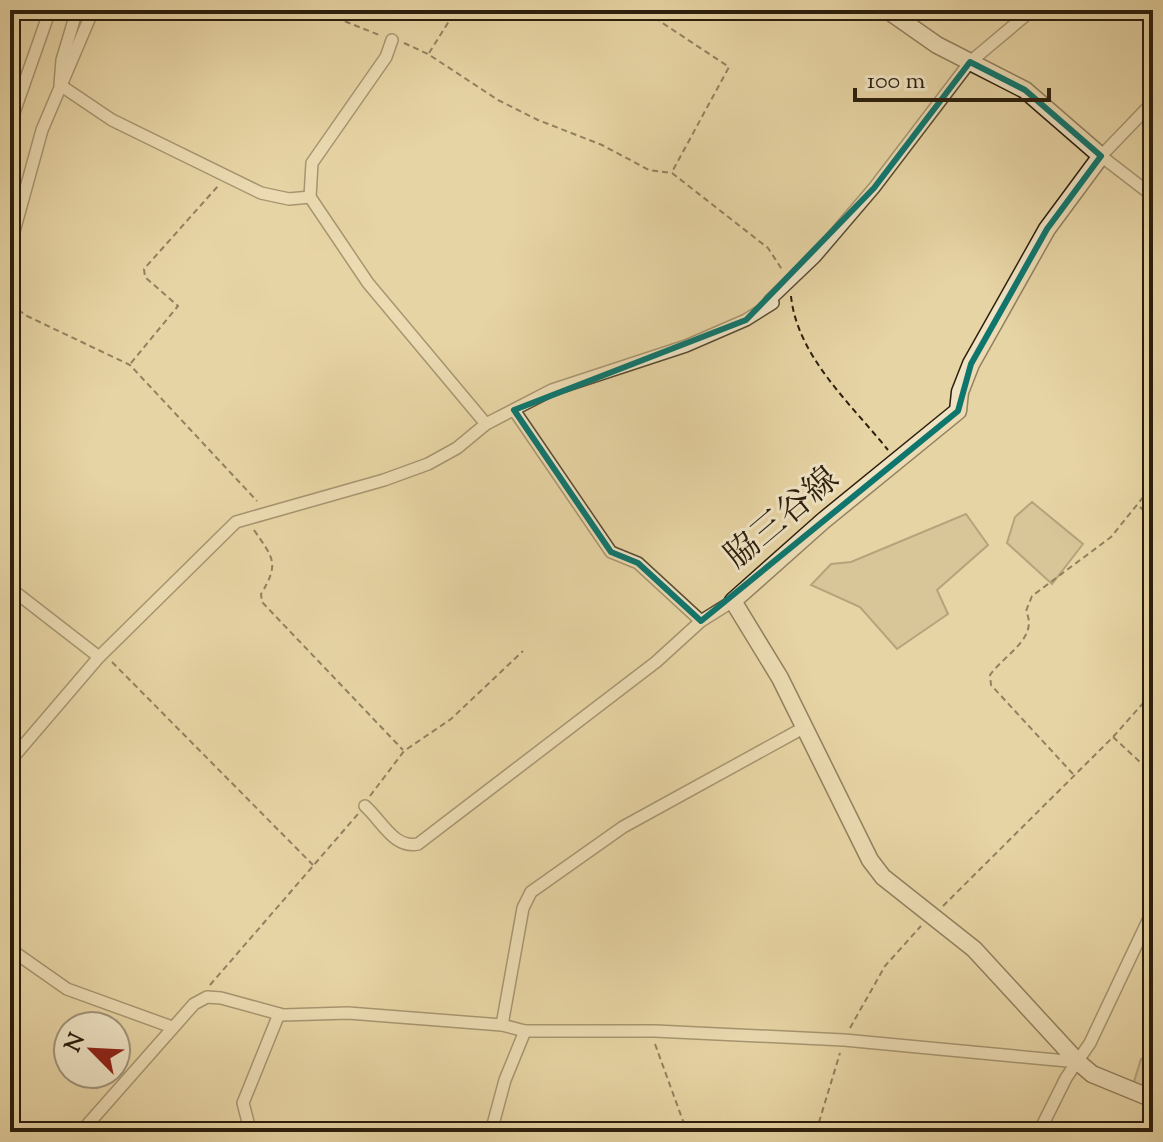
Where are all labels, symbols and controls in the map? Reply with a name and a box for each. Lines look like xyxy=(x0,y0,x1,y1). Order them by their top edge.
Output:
scale bar xyxy=(855,52,1049,102)
text: 100 m xyxy=(867,65,925,99)
street label: 脇三谷線 xyxy=(715,457,851,581)
north arrow xyxy=(52,1010,132,1090)
text: N xyxy=(58,1028,95,1058)

